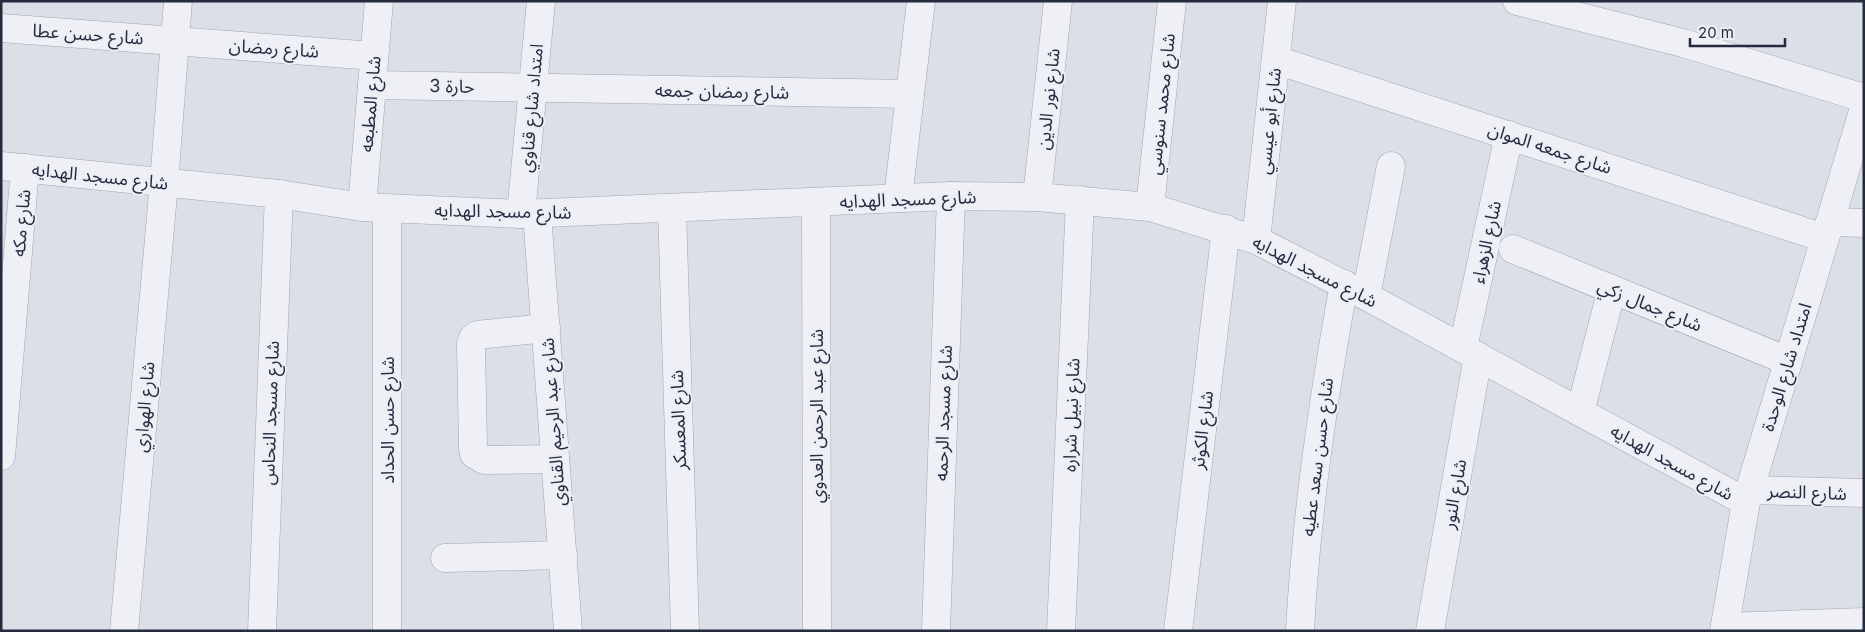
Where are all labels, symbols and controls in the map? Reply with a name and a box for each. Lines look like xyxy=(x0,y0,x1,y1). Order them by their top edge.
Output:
scale bar xyxy=(1690,15,1785,47)
street label: شارع حسن عطا xyxy=(31,20,144,52)
text: 20 m xyxy=(1698,23,1734,42)
street label: شارع محمد سنوسي xyxy=(1143,32,1183,176)
street label: شارع رمضان xyxy=(228,34,320,66)
street label: امتداد شارع قناوي xyxy=(515,43,551,174)
street label: شارع نور الدين xyxy=(1032,47,1068,151)
street label: شارع المطبعه xyxy=(355,55,389,153)
street label: شارع أبو عيسي xyxy=(1253,67,1289,176)
street label: حارة 3 xyxy=(429,75,475,98)
street label: شارع رمضان جمعه xyxy=(655,79,789,107)
street label: شارع جمعه الموان xyxy=(1484,118,1615,182)
street label: شارع مسجد الهدايه xyxy=(30,158,169,198)
street label: شارع مسجد الهدايه xyxy=(839,186,977,216)
street label: شارع مكه xyxy=(8,188,38,258)
street label: شارع مسجد الهدايه xyxy=(434,199,572,227)
street label: شارع الزهراء xyxy=(1467,199,1509,286)
street label: شارع مسجد الهدايه xyxy=(1247,231,1381,315)
street label: شارع جمال زكي xyxy=(1593,275,1705,339)
street label: امتداد شارع الوحدة xyxy=(1757,300,1819,435)
street label: شارع عبد الرحمن العدوي xyxy=(806,329,831,503)
street label: شارع عبد الرحيم القناوي xyxy=(537,337,573,507)
street label: شارع مسجد النحاس xyxy=(257,340,287,486)
street label: شارع مسجد الرحمه xyxy=(930,345,960,482)
street label: شارع حسن الحداد xyxy=(377,356,402,484)
street label: شارع نبيل شراره xyxy=(1059,358,1087,473)
street label: شارع الهواري xyxy=(130,361,162,454)
street label: شارع المعسكر xyxy=(666,369,694,472)
street label: شارع حسن سعد عطيه xyxy=(1297,376,1341,538)
street label: شارع الكوثر xyxy=(1187,389,1221,472)
street label: شارع مسجد الهدايه xyxy=(1605,420,1737,508)
street label: شارع النور xyxy=(1437,458,1474,532)
street label: شارع النصر xyxy=(1766,480,1847,508)

